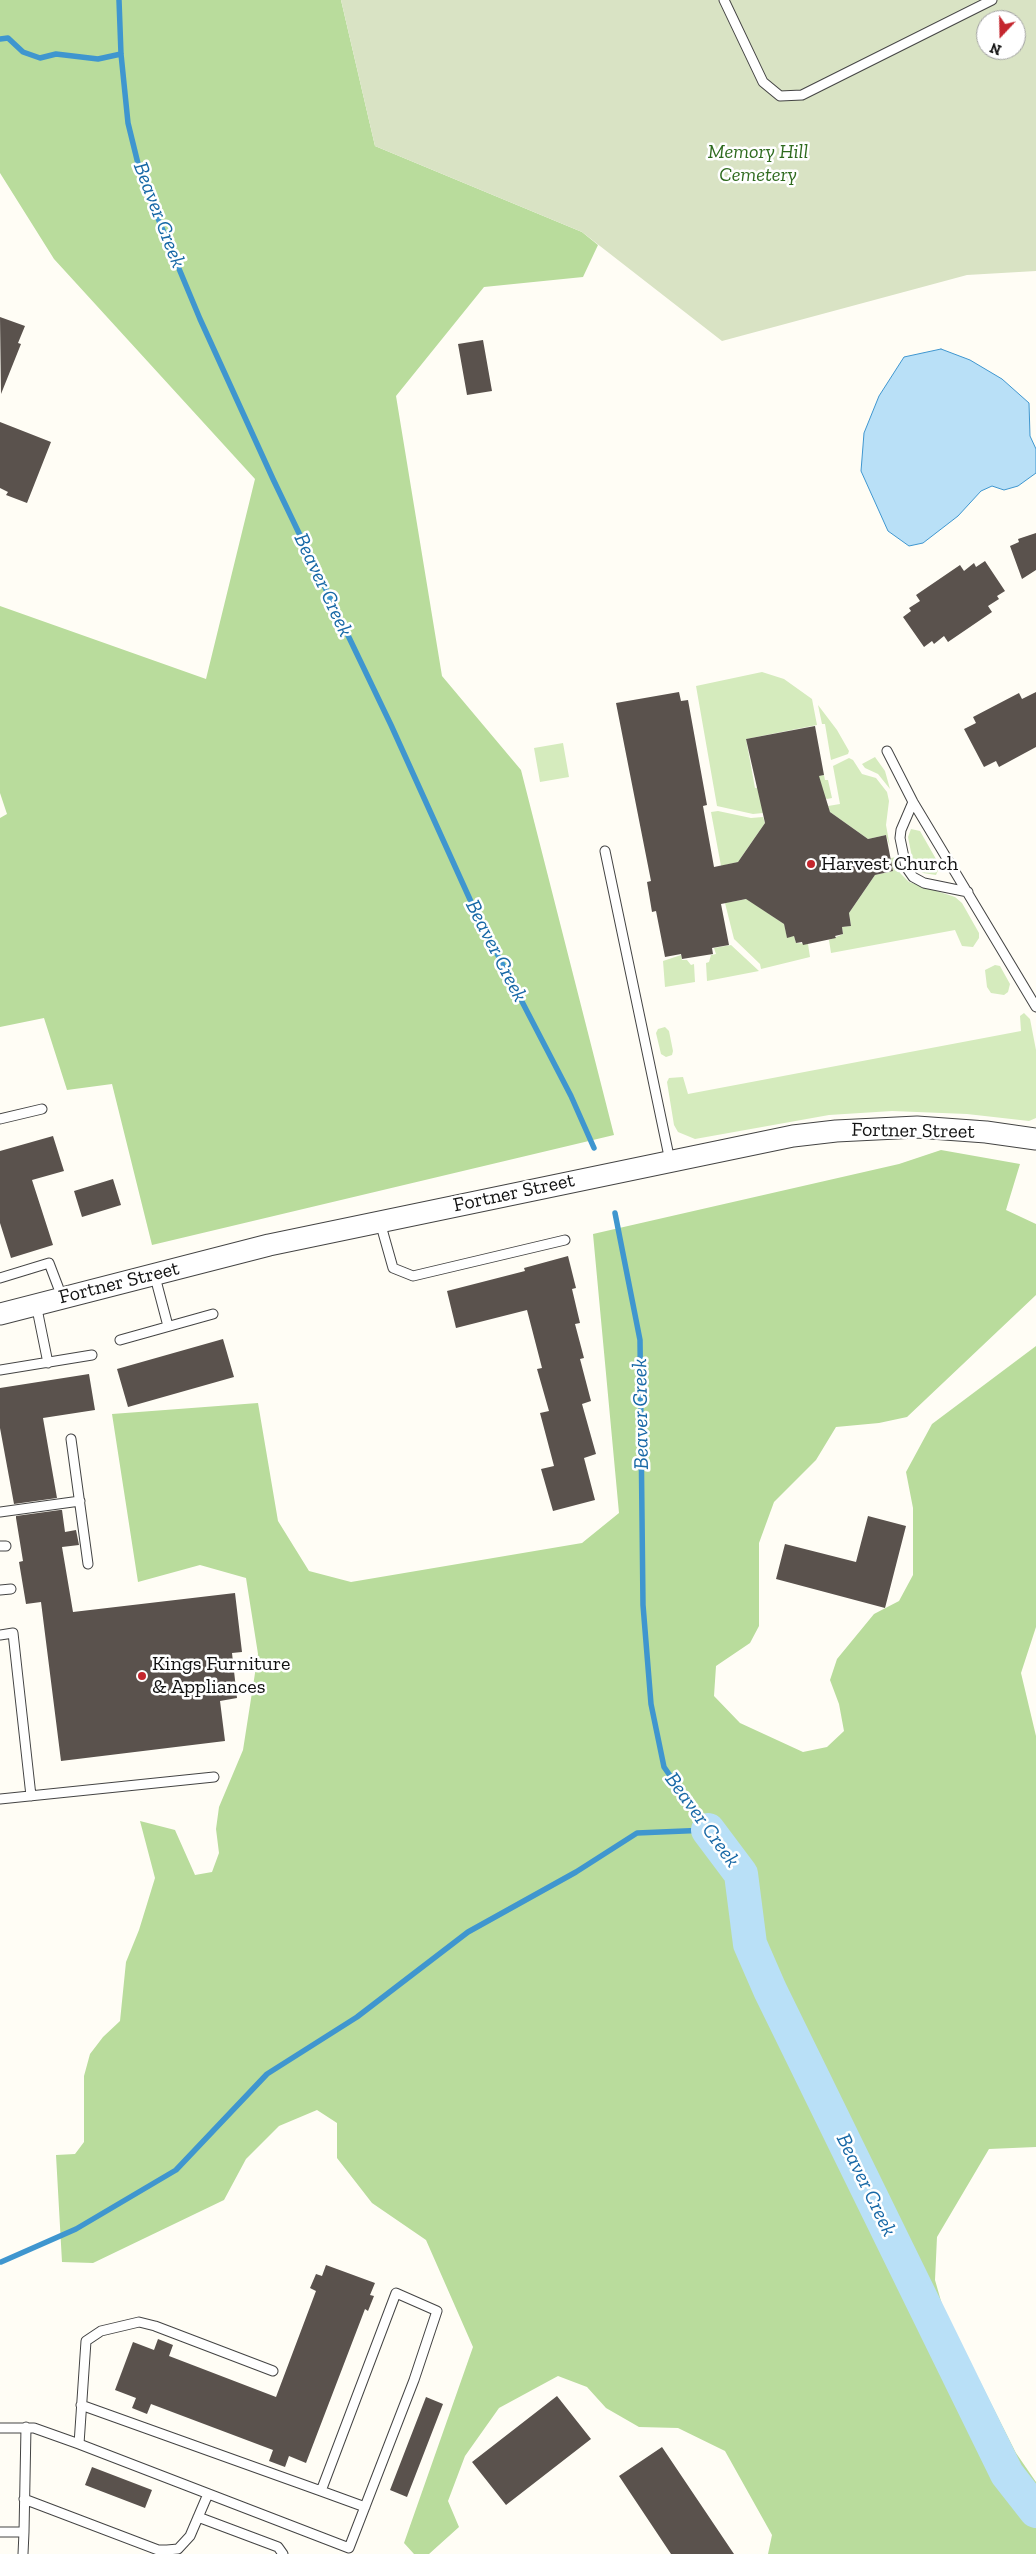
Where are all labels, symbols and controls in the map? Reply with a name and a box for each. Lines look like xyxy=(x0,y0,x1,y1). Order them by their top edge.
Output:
north arrow xyxy=(976,10,1026,60)
text: N xyxy=(988,39,1004,58)
park label: Memory Hill Cemetery xyxy=(708,140,808,187)
water label: Beaver Creek xyxy=(127,159,191,271)
water label: Beaver Creek xyxy=(288,529,358,641)
place label: Harvest Church xyxy=(821,852,958,876)
marker: Harvest Church xyxy=(805,858,817,870)
water label: Beaver Creek xyxy=(460,896,532,1006)
street label: Fortner Street xyxy=(851,1118,975,1144)
street label: Fortner Street xyxy=(451,1168,577,1218)
street label: Fortner Street xyxy=(56,1256,182,1310)
water label: Beaver Creek xyxy=(627,1358,655,1470)
place label: Kings Furniture & Appliances xyxy=(152,1652,290,1699)
marker: Kings Furniture & Appliances xyxy=(136,1670,148,1682)
water label: Beaver Creek xyxy=(659,1768,745,1872)
water label: Beaver Creek xyxy=(830,2130,902,2240)

